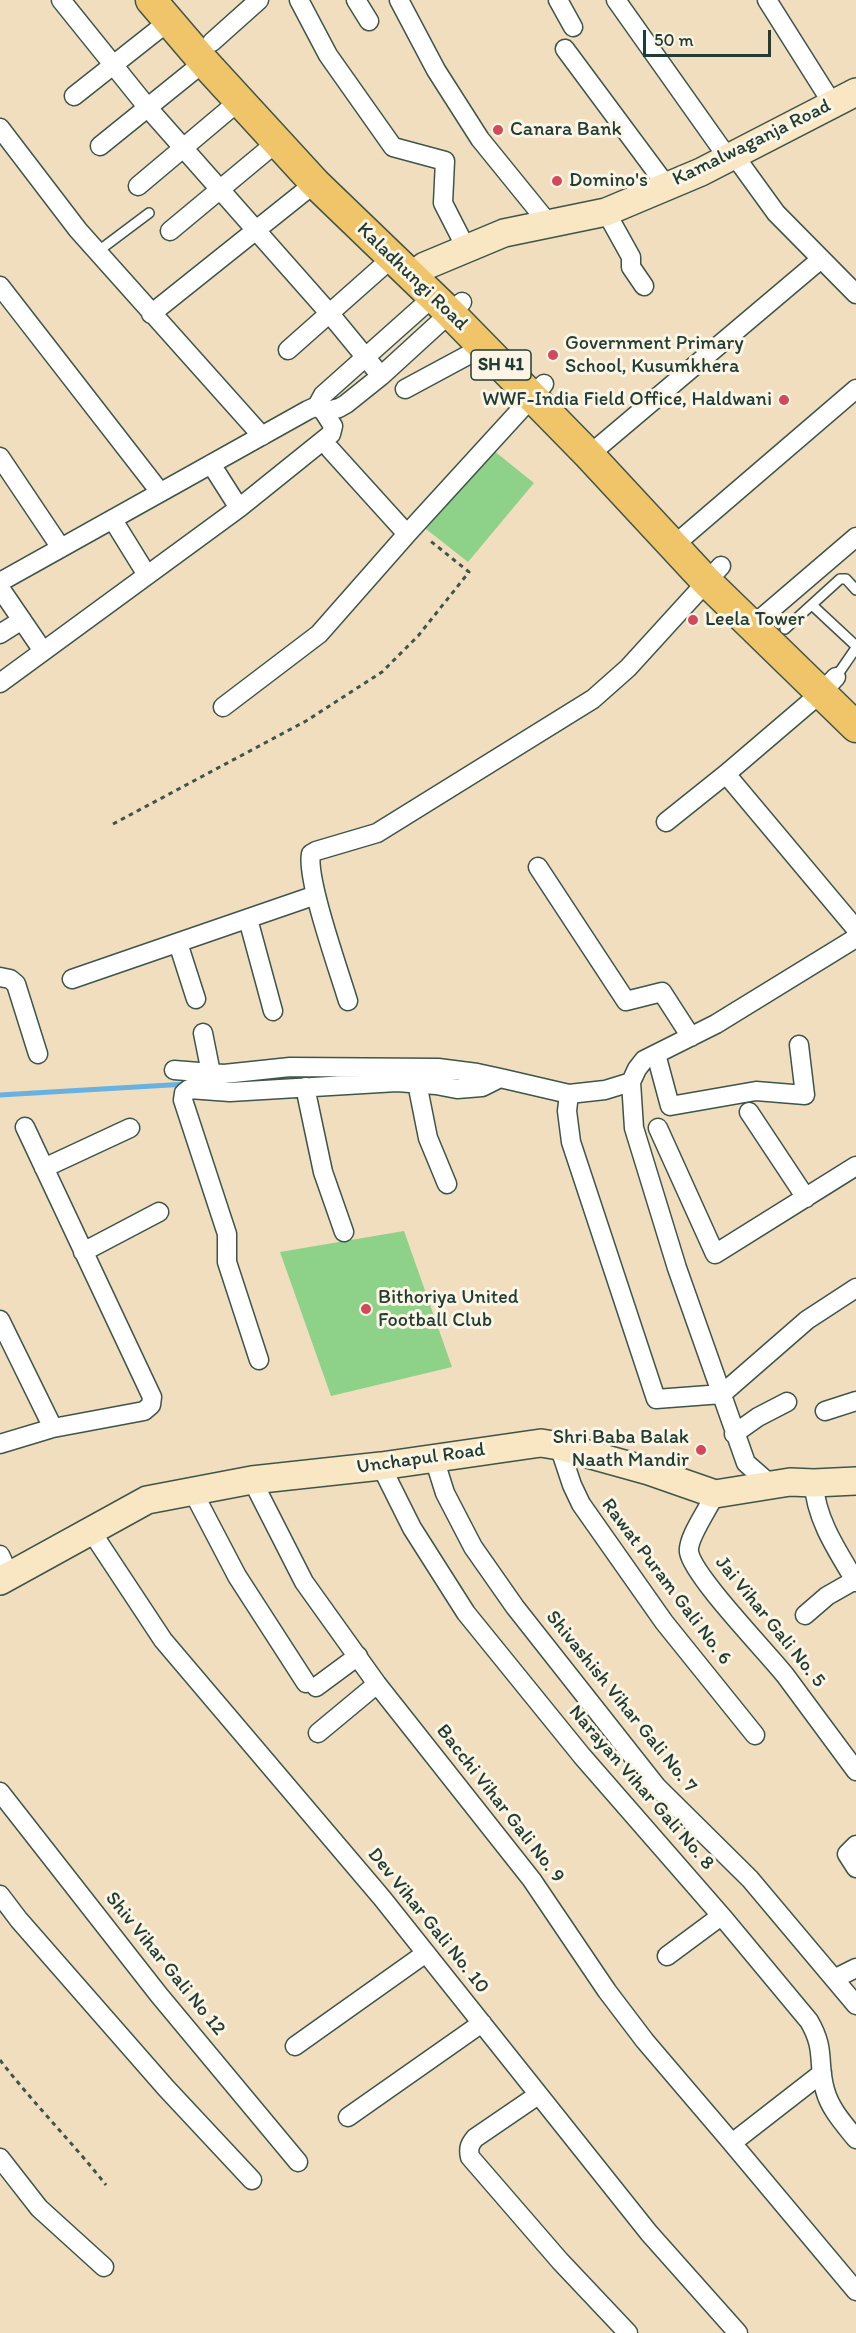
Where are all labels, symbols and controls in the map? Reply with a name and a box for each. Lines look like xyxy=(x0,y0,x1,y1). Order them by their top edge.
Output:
scale bar xyxy=(646,18,774,56)
text: 50 m xyxy=(654,29,694,51)
street label: Kamalwaganja Road xyxy=(669,94,835,192)
place label: Canara Bank xyxy=(510,118,622,142)
marker: Canara Bank xyxy=(491,123,505,137)
place label: Domino's xyxy=(569,169,648,193)
marker: Domino's xyxy=(550,174,564,188)
street label: Kaladhungi Road xyxy=(351,218,473,336)
place label: Government Primary School, Kusumkhera xyxy=(565,332,744,379)
marker: Government Primary School, Kusumkhera xyxy=(546,348,560,362)
road number: SH 41 xyxy=(471,350,531,380)
place label: WWF-India Field Office, Haldwani xyxy=(482,388,772,412)
marker: WWF-India Field Office, Haldwani xyxy=(777,393,791,407)
place label: Leela Tower xyxy=(705,608,805,632)
marker: Leela Tower xyxy=(686,613,700,627)
place label: Bithoriya United Football Club xyxy=(378,1286,519,1333)
marker: Bithoriya United Football Club xyxy=(359,1302,373,1316)
place label: Shri Baba Balak Naath Mandir xyxy=(553,1426,689,1473)
street label: Unchapul Road xyxy=(355,1438,487,1480)
marker: Shri Baba Balak Naath Mandir xyxy=(694,1443,708,1457)
street label: Rawat Puram Gali No. 6 xyxy=(596,1494,736,1670)
street label: Jai Vihar Gali No. 5 xyxy=(710,1551,830,1693)
street label: Shivashish Vihar Gali No. 7 xyxy=(540,1606,702,1798)
street label: Narayan Vihar Gali No. 8 xyxy=(563,1701,719,1875)
street label: Bacchi Vihar Gali No. 9 xyxy=(431,1720,569,1888)
street label: Dev Vihar Gali No. 10 xyxy=(362,1843,494,1999)
street label: Shiv Vihar Gali No 12 xyxy=(100,1887,230,2041)

